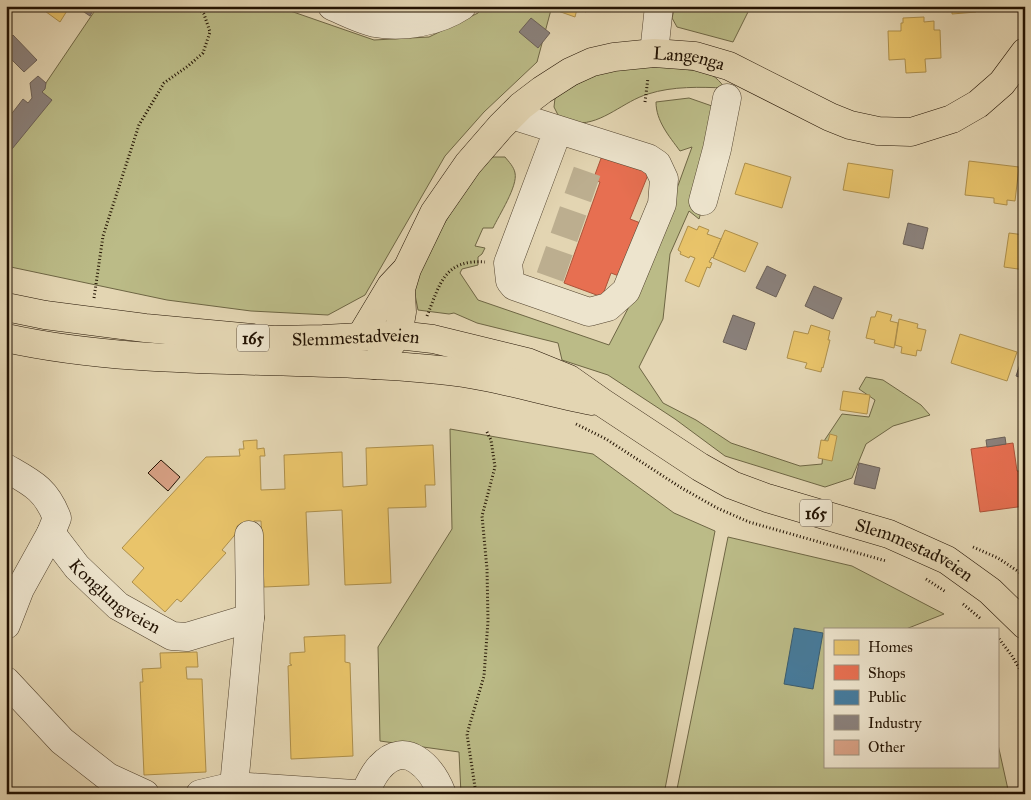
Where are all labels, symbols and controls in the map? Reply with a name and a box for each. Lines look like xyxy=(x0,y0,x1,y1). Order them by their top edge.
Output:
street label: Langenga xyxy=(652,42,728,75)
road number: 165 xyxy=(237,324,269,352)
street label: Slemmestadveien xyxy=(292,324,421,351)
road number: 165 xyxy=(800,499,832,526)
street label: Slemmestadveien xyxy=(853,514,978,586)
street label: Konglungveien xyxy=(64,555,165,639)
legend xyxy=(824,628,998,768)
text: Homes xyxy=(868,638,913,656)
text: Shops xyxy=(868,664,906,682)
text: Public xyxy=(868,688,906,706)
text: Industry xyxy=(868,714,922,732)
text: Other xyxy=(868,738,905,756)

